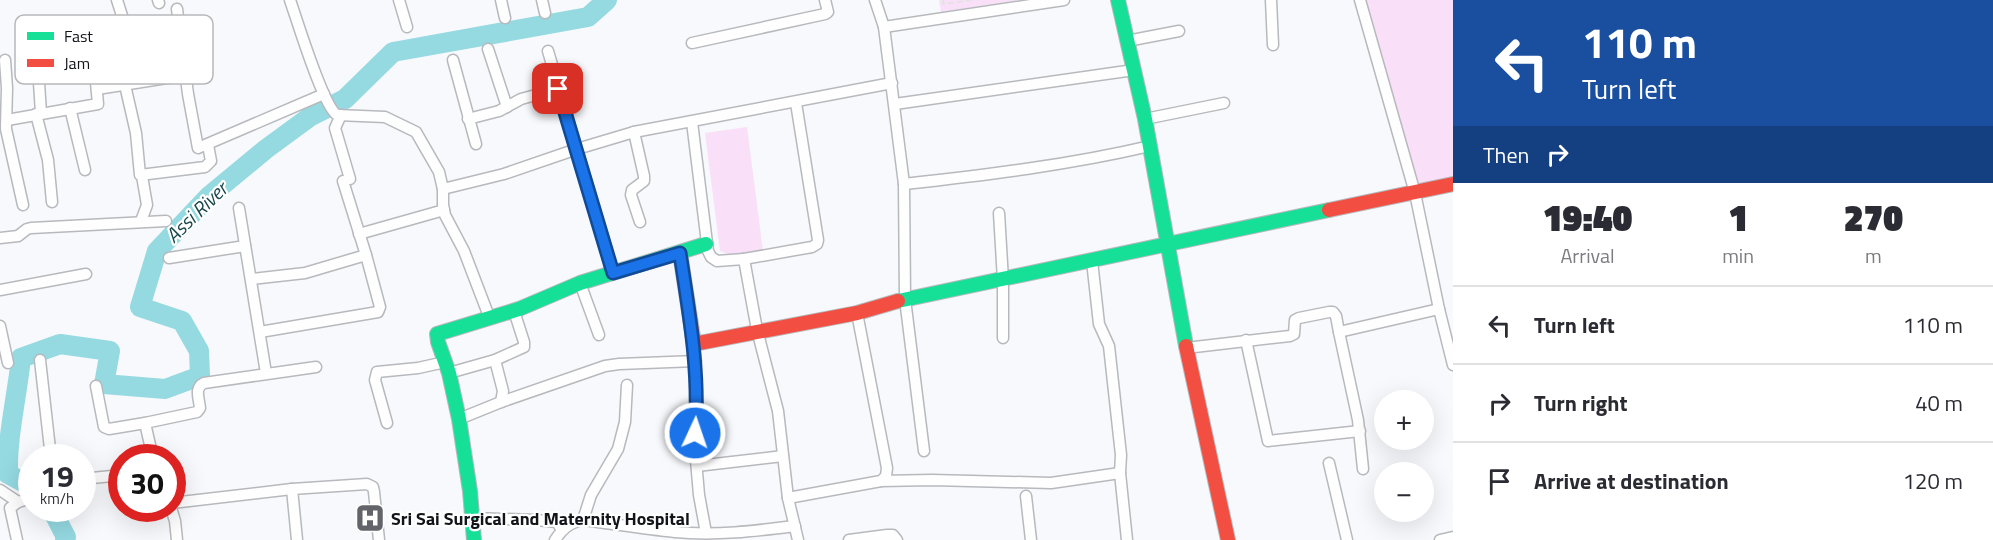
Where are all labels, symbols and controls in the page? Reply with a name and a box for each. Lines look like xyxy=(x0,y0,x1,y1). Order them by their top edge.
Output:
text: 110 m xyxy=(1582,10,1697,74)
legend xyxy=(15,15,213,84)
text: Fast xyxy=(64,24,93,48)
icon: left xyxy=(1483,24,1561,102)
text: Jam xyxy=(64,51,90,75)
pin xyxy=(532,63,583,114)
text: Turn left xyxy=(1582,68,1676,109)
icon: arrive xyxy=(541,72,574,105)
text: Then xyxy=(1483,138,1529,172)
icon: right xyxy=(1541,138,1574,171)
water label: Assi River xyxy=(158,172,236,250)
text: 19:40 xyxy=(1543,190,1632,245)
text: 1 xyxy=(1728,190,1748,245)
text: 270 xyxy=(1844,190,1903,245)
text: Arrival xyxy=(1560,240,1615,271)
text: min xyxy=(1722,240,1754,271)
text: m xyxy=(1865,240,1882,271)
text: Turn left xyxy=(1534,308,1615,342)
text: 110 m xyxy=(1903,308,1963,342)
icon: left xyxy=(1483,309,1516,342)
text: Turn right xyxy=(1534,386,1628,420)
text: 40 m xyxy=(1915,386,1963,420)
icon: right xyxy=(1483,387,1516,420)
map controls xyxy=(1374,390,1434,522)
button: + xyxy=(1374,390,1434,450)
position arrow xyxy=(663,401,727,465)
speed limit sign: 30 xyxy=(108,444,186,522)
text: 19 xyxy=(40,453,74,499)
button: − xyxy=(1374,462,1434,522)
text: Arrive at destination xyxy=(1534,464,1729,498)
text: 120 m xyxy=(1903,464,1963,498)
icon: arrive xyxy=(1483,465,1516,498)
text: km/h xyxy=(40,487,74,510)
hospital icon: Sri Sai Surgical and Maternity Hospital xyxy=(354,502,386,534)
place label: Sri Sai Surgical and Maternity Hospital xyxy=(391,505,690,532)

